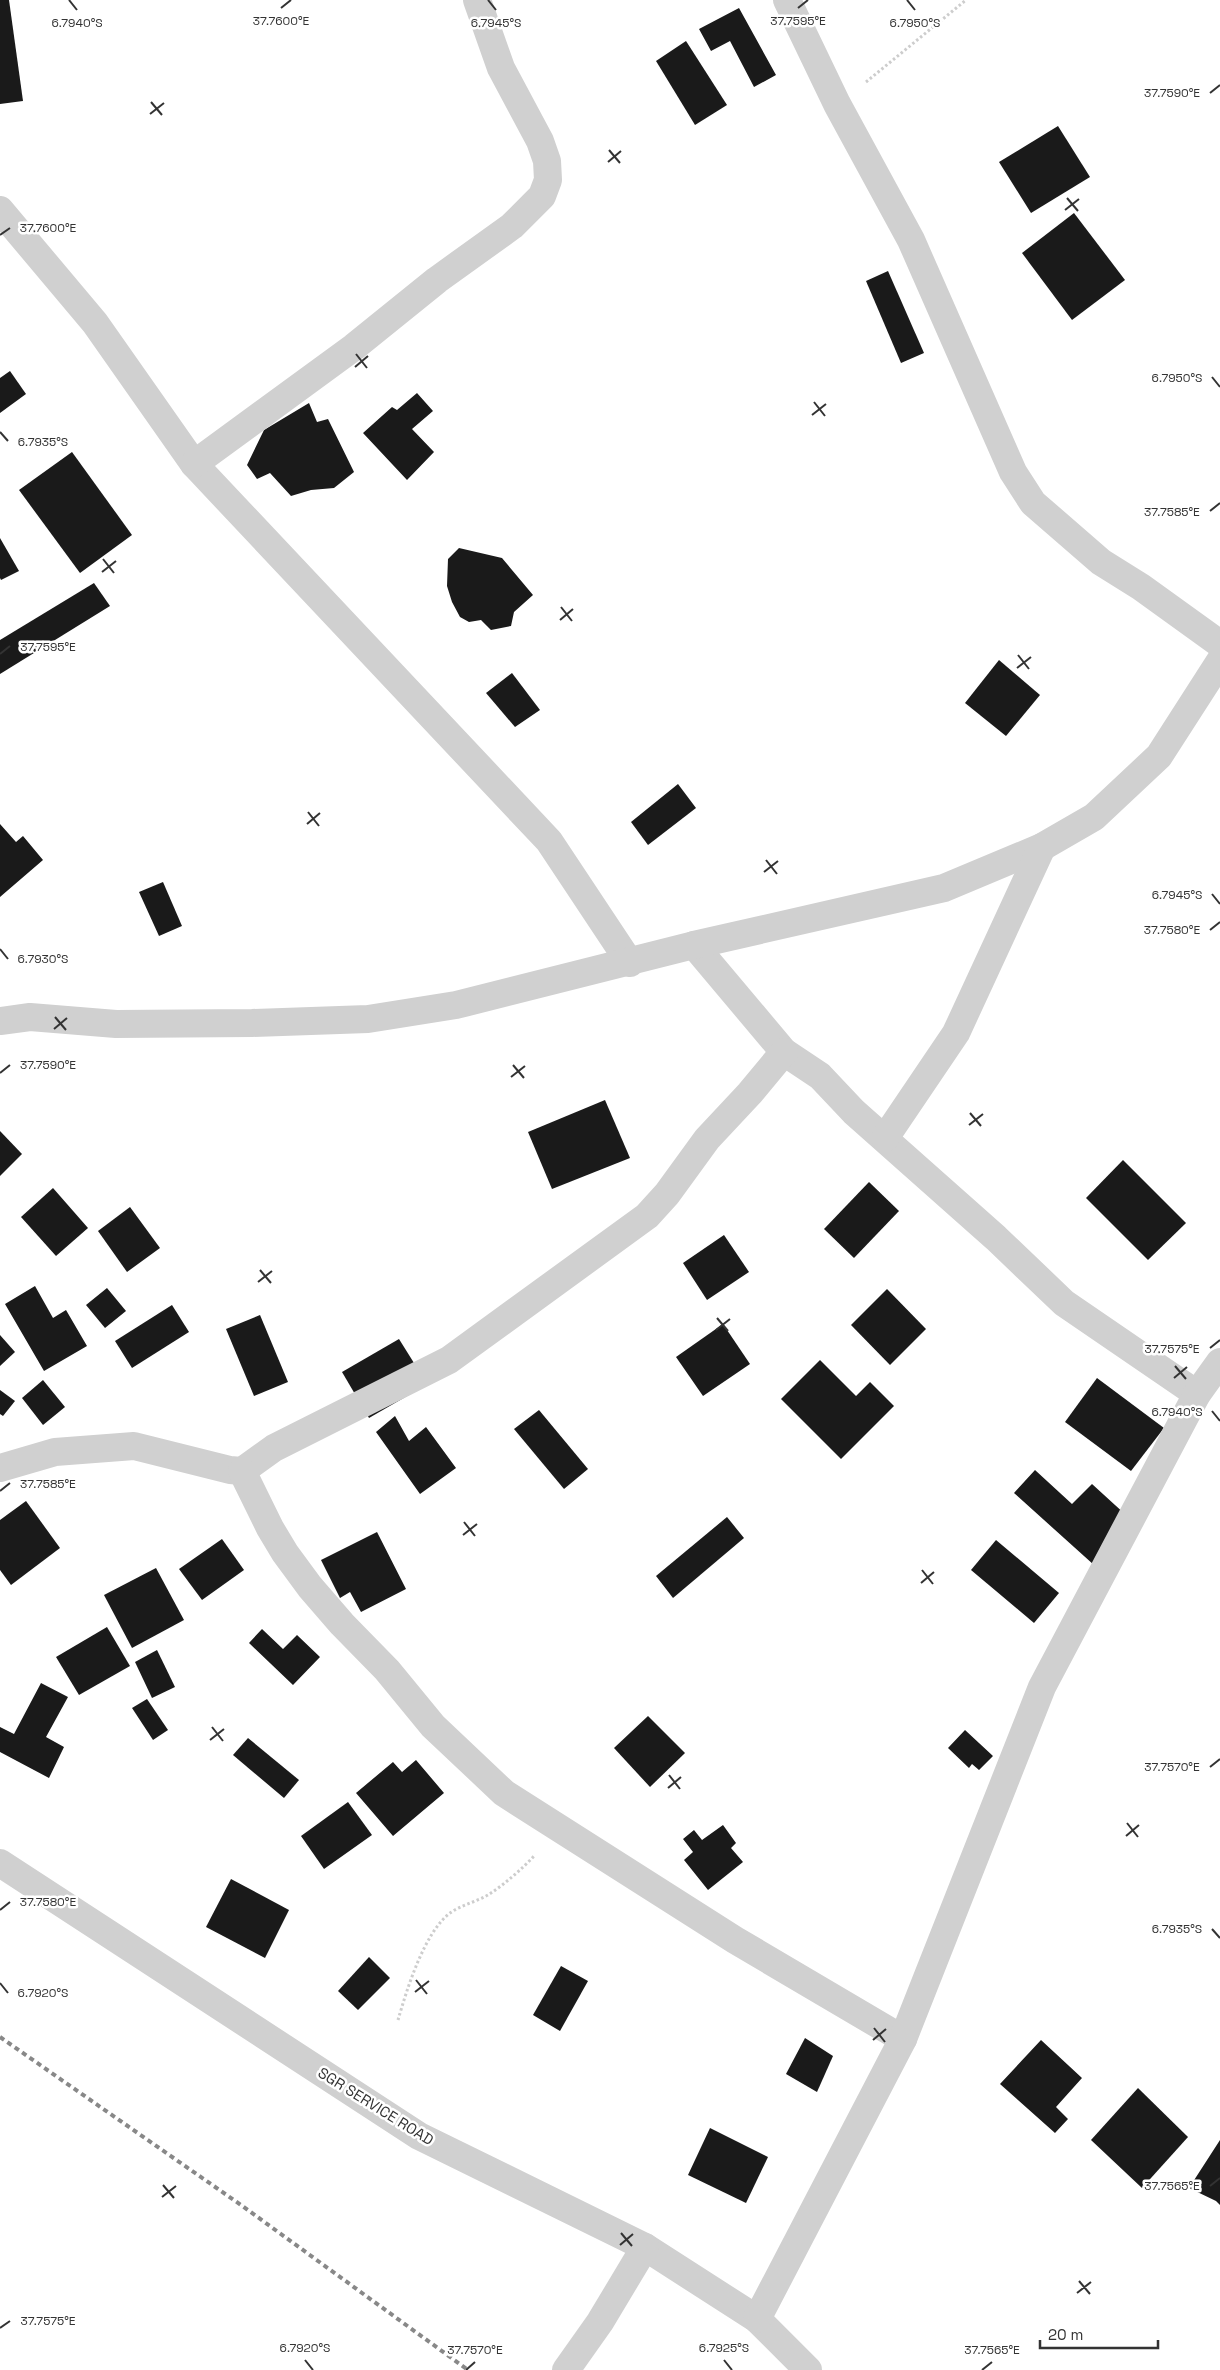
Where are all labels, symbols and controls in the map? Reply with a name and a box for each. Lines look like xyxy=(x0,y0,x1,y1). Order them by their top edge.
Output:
text: 37.7600°E xyxy=(253,13,310,29)
text: 37.7595°E xyxy=(770,13,826,29)
text: 6.7940°S xyxy=(51,15,103,31)
text: 6.7945°S xyxy=(471,15,521,31)
text: 6.7950°S xyxy=(890,15,940,31)
text: 37.7590°E xyxy=(1144,85,1200,101)
text: 37.7600°E xyxy=(20,220,77,236)
text: 6.7950°S xyxy=(1152,370,1202,386)
text: 6.7935°S xyxy=(18,434,68,450)
text: 37.7585°E xyxy=(1144,504,1200,520)
text: 37.7595°E xyxy=(20,639,76,655)
text: 6.7945°S xyxy=(1152,887,1202,903)
text: 37.7580°E xyxy=(1144,922,1200,938)
text: 6.7930°S xyxy=(18,951,68,967)
text: 37.7590°E xyxy=(20,1057,76,1073)
text: 37.7575°E xyxy=(1145,1341,1200,1357)
text: 6.7940°S xyxy=(1151,1404,1203,1420)
text: 37.7585°E xyxy=(20,1476,76,1492)
text: 37.7570°E xyxy=(1144,1759,1200,1775)
text: 37.7580°E xyxy=(20,1894,76,1910)
text: 6.7935°S xyxy=(1152,1921,1202,1937)
text: 6.7920°S xyxy=(18,1985,68,2001)
street label: SGR SERVICE ROAD xyxy=(315,2063,437,2149)
text: 37.7565°E xyxy=(1144,2178,1200,2194)
text: 37.7575°E xyxy=(21,2313,76,2329)
scale bar xyxy=(1040,2318,1158,2350)
text: 20 m xyxy=(1048,2325,1083,2344)
text: 6.7920°S xyxy=(280,2340,330,2356)
text: 6.7925°S xyxy=(699,2340,749,2356)
text: 37.7570°E xyxy=(447,2342,503,2358)
text: 37.7565°E xyxy=(964,2342,1020,2358)

